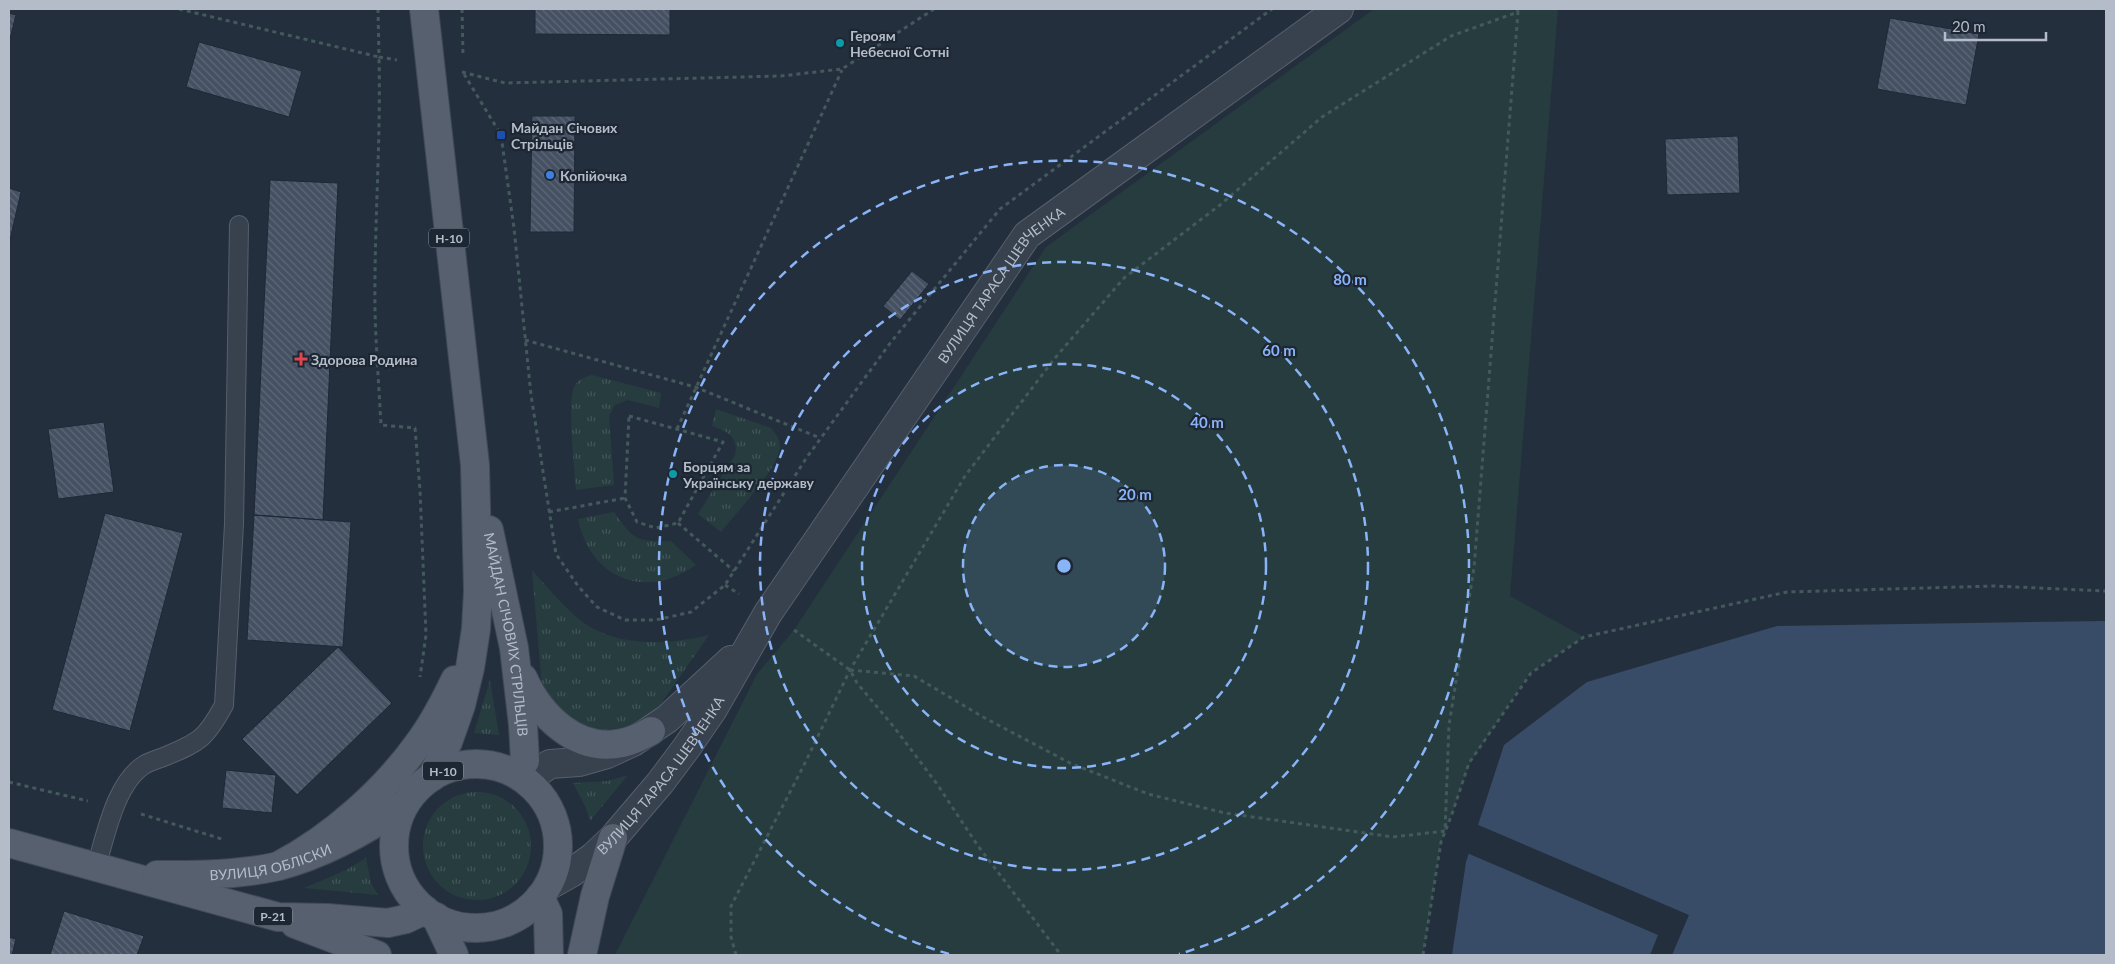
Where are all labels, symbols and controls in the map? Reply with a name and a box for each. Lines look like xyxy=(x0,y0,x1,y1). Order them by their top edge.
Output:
scale bar xyxy=(1945,10,2046,42)
text: 20 m xyxy=(1952,17,1986,35)
place label: Героям Небесної Сотні xyxy=(850,27,949,60)
marker: Героям Небесної Сотні xyxy=(834,37,846,49)
place label: Майдан Січових Стрільців xyxy=(511,119,618,152)
marker: Майдан Січових Стрільців xyxy=(495,129,507,141)
place label: Копійочка xyxy=(560,167,627,184)
marker: Копійочка xyxy=(544,169,556,181)
street label: ВУЛИЦЯ ТАРАСА ШЕВЧЕНКА xyxy=(934,202,1068,366)
road number: Н-10 xyxy=(429,228,469,248)
text: 80 m xyxy=(1333,270,1367,288)
text: 60 m xyxy=(1262,341,1296,359)
place label: Здорова Родина xyxy=(311,351,417,368)
marker: Здорова Родина xyxy=(295,353,307,365)
text: 40 m xyxy=(1190,413,1224,431)
place label: Борцям за Українську державу xyxy=(682,458,814,491)
marker: Борцям за Українську державу xyxy=(667,468,679,480)
text: 20 m xyxy=(1118,485,1152,503)
street label: МАЙДАН СІЧОВИХ СТРІЛЬЦІВ xyxy=(481,531,532,737)
centre of rings xyxy=(1055,557,1073,575)
street label: ВУЛИЦЯ ТАРАСА ШЕВЧЕНКА xyxy=(593,692,727,858)
road number: Н-10 xyxy=(423,761,463,780)
street label: ВУЛИЦЯ ОБЛІСКИ xyxy=(209,839,334,883)
road number: Р-21 xyxy=(254,906,292,926)

